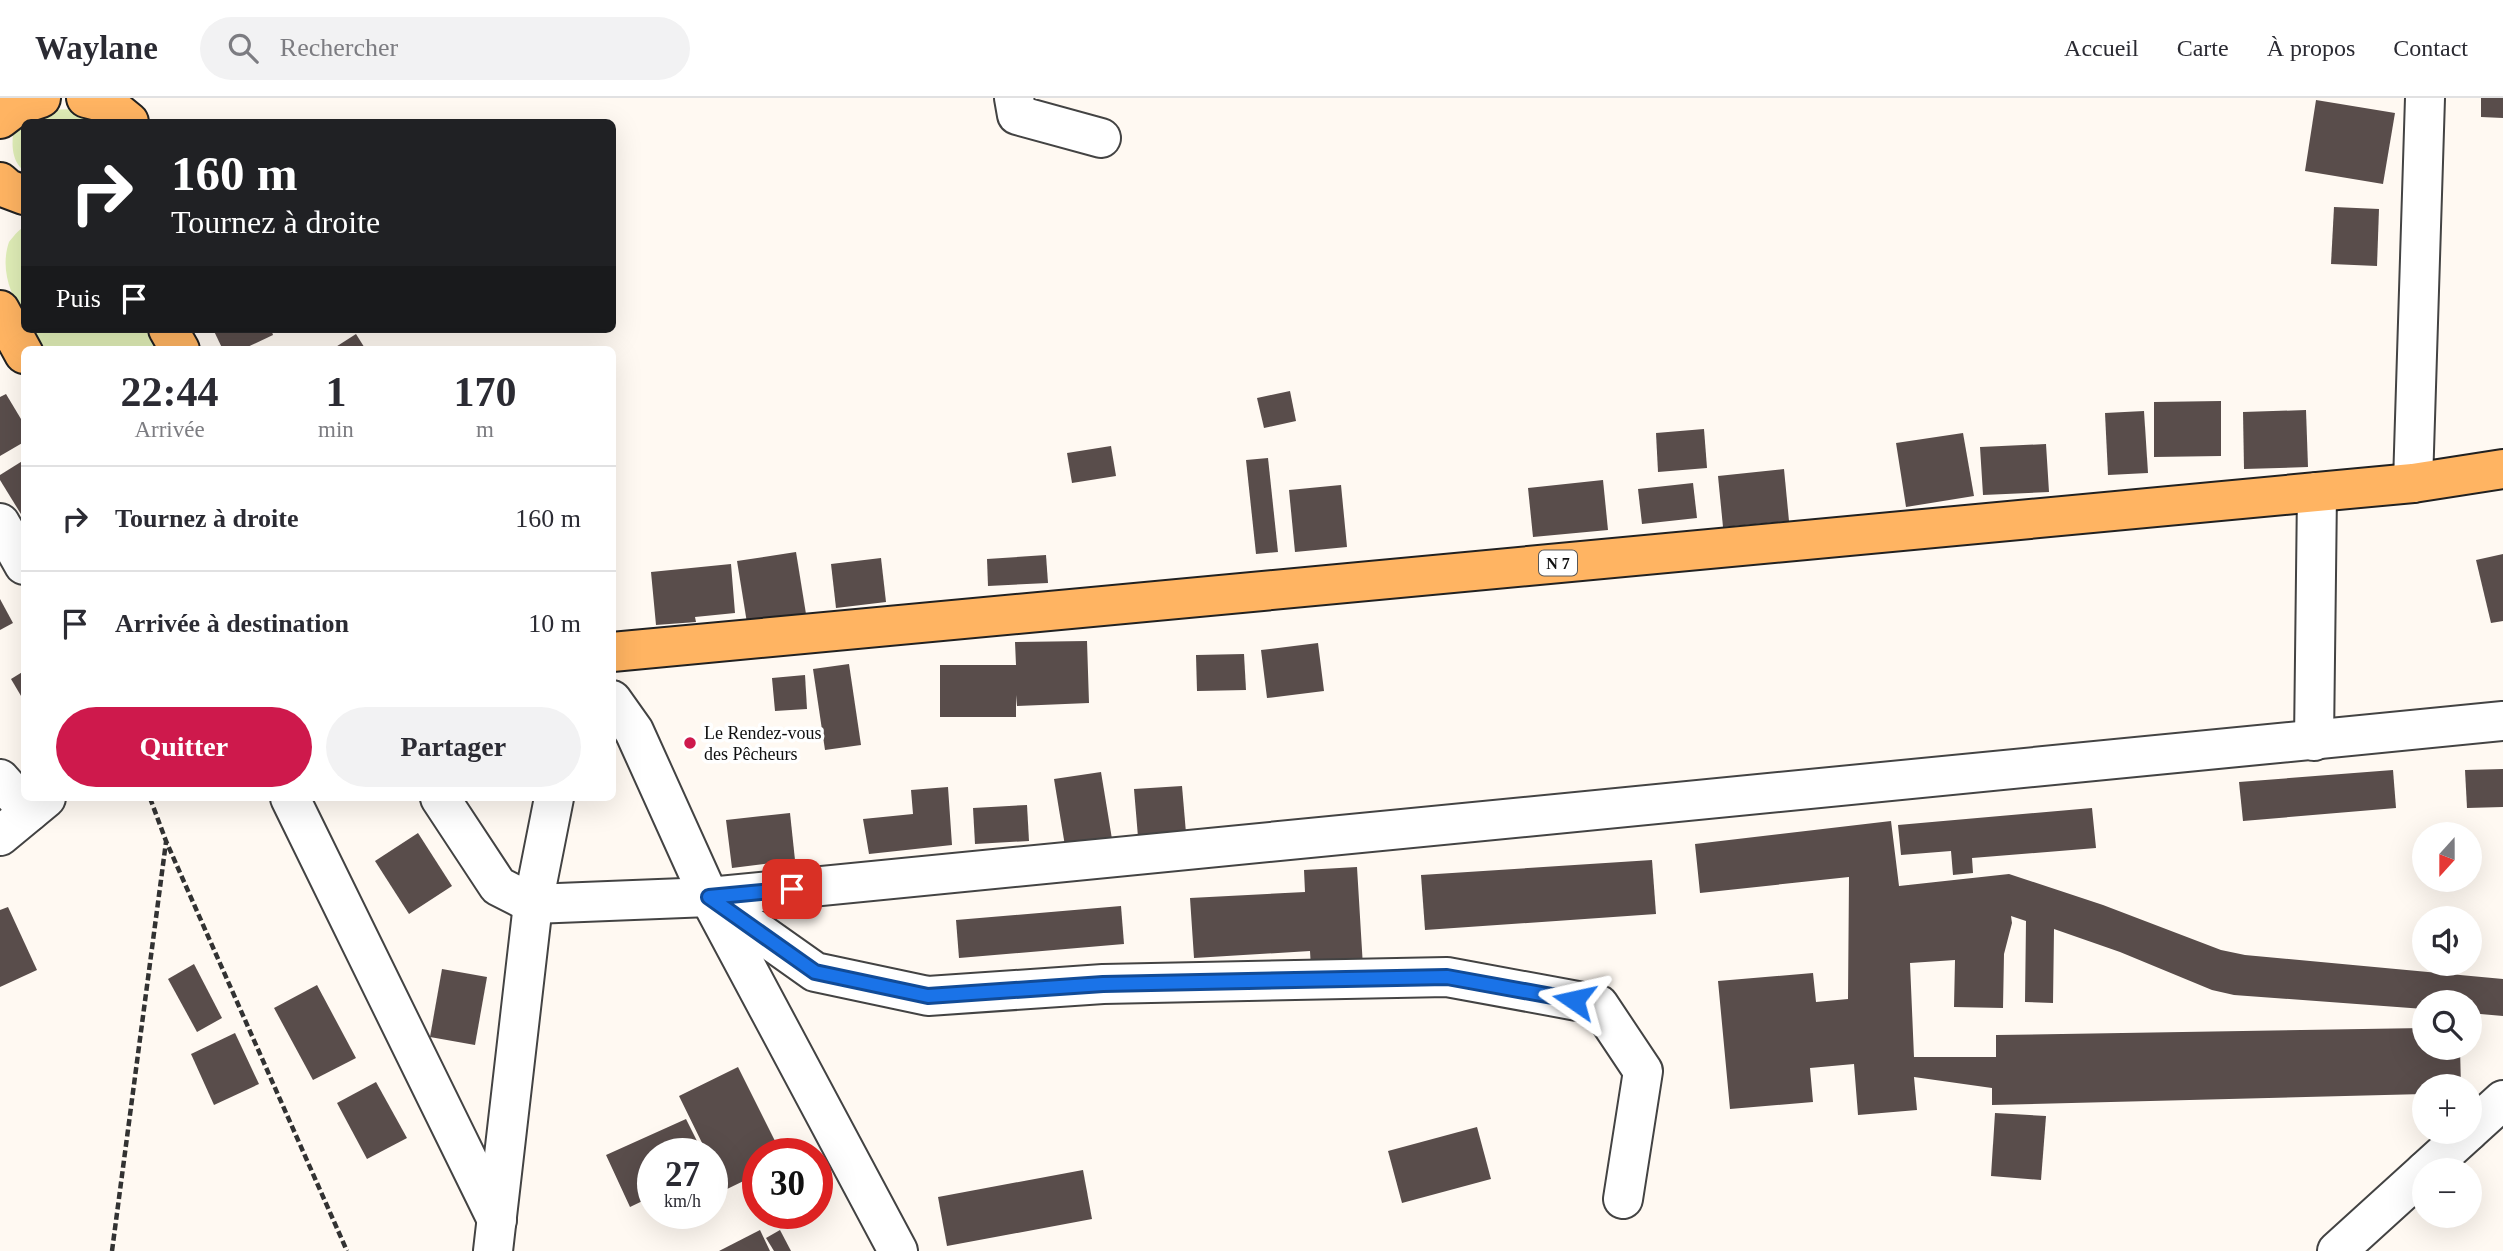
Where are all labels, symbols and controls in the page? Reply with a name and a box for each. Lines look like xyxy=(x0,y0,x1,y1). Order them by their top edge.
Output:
search box xyxy=(200,17,690,80)
icon: search xyxy=(224,29,262,67)
text: Waylane xyxy=(35,30,158,66)
text: Rechercher xyxy=(280,33,398,62)
text: Accueil xyxy=(2064,35,2139,61)
text: Carte xyxy=(2177,35,2229,61)
text: À propos xyxy=(2267,35,2355,61)
text: Contact xyxy=(2393,35,2468,61)
text: 160 m xyxy=(171,146,298,201)
icon: right xyxy=(56,147,147,238)
text: Tournez à droite xyxy=(171,204,380,240)
icon: arrive xyxy=(115,280,153,318)
text: Puis xyxy=(56,284,101,313)
text: 22:44 xyxy=(121,369,219,415)
text: 1 xyxy=(325,369,346,415)
text: 170 xyxy=(453,369,516,415)
text: Arrivée xyxy=(134,417,205,442)
text: min xyxy=(318,417,354,442)
text: m xyxy=(476,417,494,442)
icon: right xyxy=(56,500,94,538)
text: Tournez à droite xyxy=(115,504,298,533)
text: 160 m xyxy=(515,504,581,533)
road number: N 7 xyxy=(1539,550,1577,576)
icon: arrive xyxy=(56,605,94,643)
text: Arrivée à destination xyxy=(115,609,349,638)
text: 10 m xyxy=(528,609,581,638)
button: Quitter xyxy=(56,707,312,787)
button: Partager xyxy=(326,707,581,787)
place label: Le Rendez-vous des Pêcheurs xyxy=(704,723,821,764)
marker: Le Rendez-vous des Pêcheurs xyxy=(682,735,698,751)
north arrow xyxy=(2412,822,2482,892)
map controls xyxy=(2412,822,2482,1228)
pin xyxy=(762,859,822,919)
icon: arrive xyxy=(773,870,811,908)
button: sound xyxy=(2412,906,2482,976)
position arrow xyxy=(1537,963,1611,1037)
button: search xyxy=(2412,990,2482,1060)
button: + xyxy=(2412,1074,2482,1144)
speed limit sign: 30 xyxy=(742,1138,833,1229)
text: 27 xyxy=(665,1155,700,1194)
button: − xyxy=(2412,1158,2482,1228)
text: km/h xyxy=(664,1191,701,1211)

